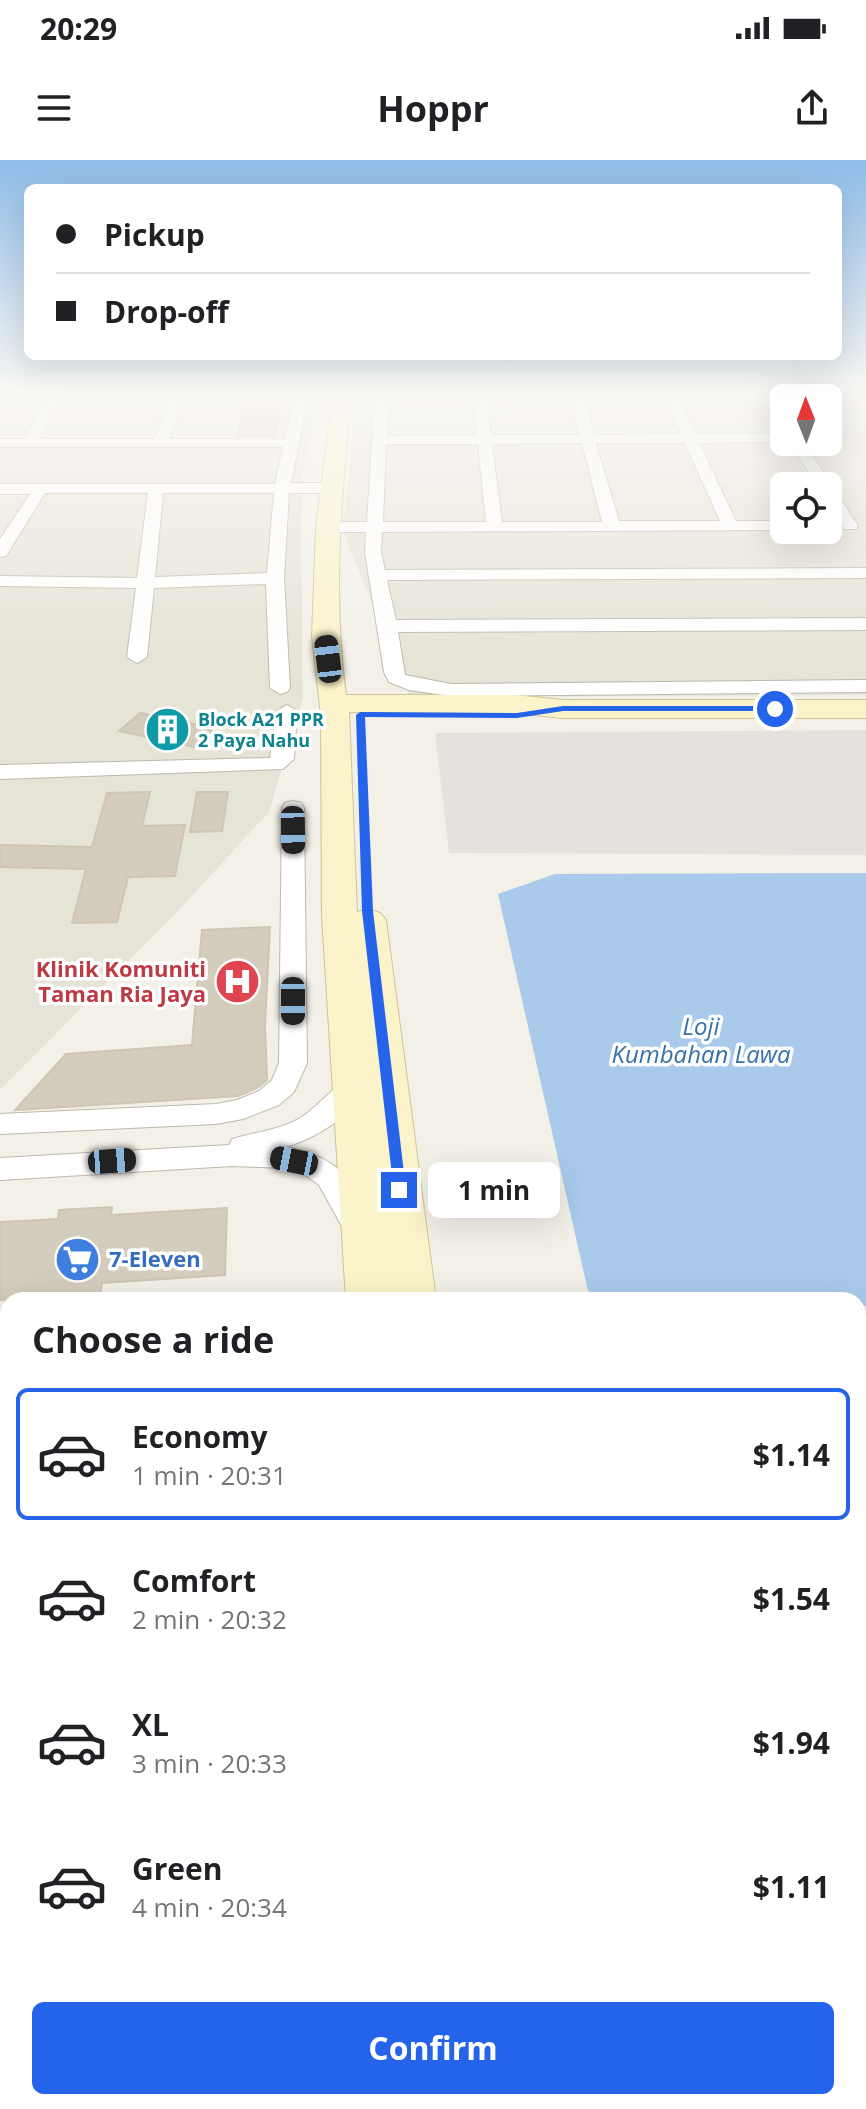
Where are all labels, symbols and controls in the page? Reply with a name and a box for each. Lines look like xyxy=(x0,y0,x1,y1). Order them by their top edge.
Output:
text: 20:29 xyxy=(40,8,117,49)
text: Hoppr xyxy=(377,84,489,133)
icon: menu xyxy=(32,86,76,130)
icon: share xyxy=(790,86,834,130)
text: Pickup xyxy=(104,214,205,255)
text: Drop-off xyxy=(104,291,229,332)
north arrow xyxy=(770,384,842,456)
map controls xyxy=(770,384,842,544)
button: locate xyxy=(770,472,842,544)
car xyxy=(313,634,343,684)
route start xyxy=(757,691,793,727)
building icon: Block A21 PPR 2 Paya Nahu xyxy=(143,706,191,754)
place label: Block A21 PPR 2 Paya Nahu xyxy=(198,707,324,752)
car xyxy=(281,806,305,854)
place label: Klinik Komuniti Taman Ria Jaya xyxy=(36,953,206,1008)
hospital icon: Klinik Komuniti Taman Ria Jaya xyxy=(213,958,261,1006)
car xyxy=(281,977,305,1025)
water label: Loji Kumbahan Lawa xyxy=(612,1009,791,1070)
car xyxy=(268,1145,320,1177)
car xyxy=(87,1147,137,1175)
callout: 1 min xyxy=(427,1162,559,1218)
route end xyxy=(381,1172,417,1208)
text: 1 min xyxy=(458,1172,530,1208)
supermarket icon: 7-Eleven xyxy=(54,1235,102,1283)
place label: 7-Eleven xyxy=(109,1243,201,1273)
text: Choose a ride xyxy=(32,1315,274,1364)
text: Economy xyxy=(132,1416,268,1457)
icon: car xyxy=(36,1418,108,1490)
text: $1.14 xyxy=(753,1434,830,1475)
text: 1 min · 20:31 xyxy=(132,1457,287,1493)
text: Comfort xyxy=(132,1560,256,1601)
icon: car xyxy=(36,1562,108,1634)
text: $1.54 xyxy=(753,1578,830,1619)
text: 2 min · 20:32 xyxy=(132,1601,287,1637)
text: XL xyxy=(132,1704,169,1745)
icon: car xyxy=(36,1706,108,1778)
text: $1.94 xyxy=(753,1722,830,1763)
text: 3 min · 20:33 xyxy=(132,1745,287,1781)
text: Green xyxy=(132,1848,223,1889)
icon: car xyxy=(36,1850,108,1922)
text: $1.11 xyxy=(753,1866,830,1907)
text: 4 min · 20:34 xyxy=(132,1889,287,1925)
button: Confirm xyxy=(32,2002,834,2094)

